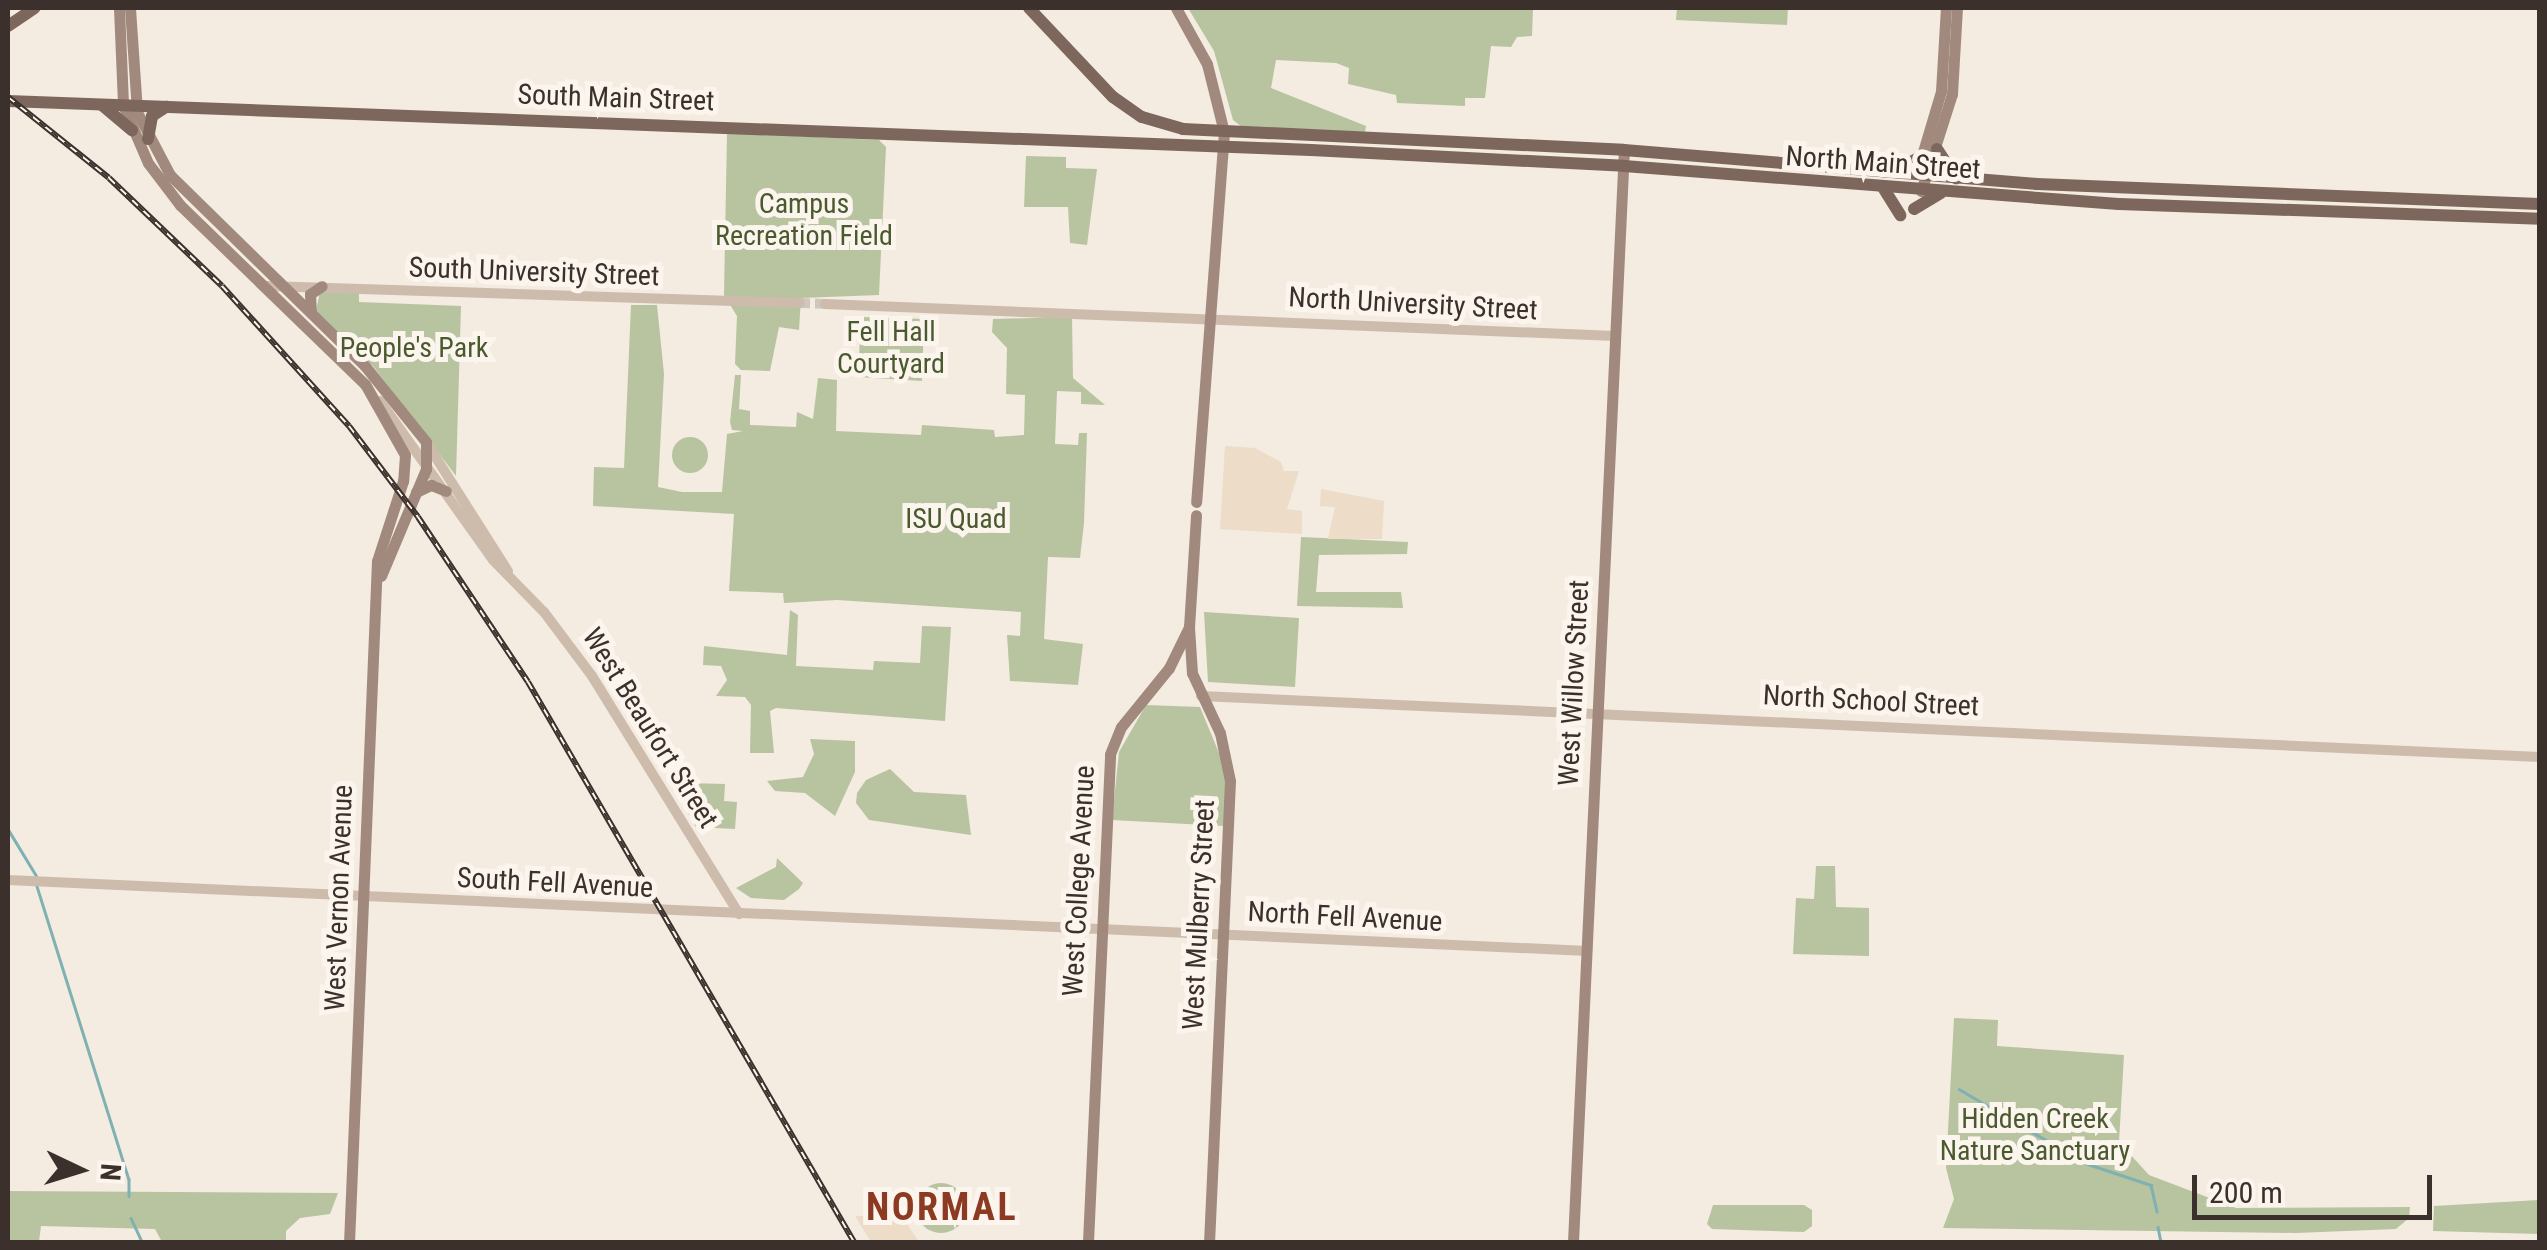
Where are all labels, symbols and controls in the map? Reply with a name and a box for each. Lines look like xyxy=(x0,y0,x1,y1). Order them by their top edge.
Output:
street label: South Main Street xyxy=(517,78,715,118)
street label: North Main Street xyxy=(1784,139,1982,187)
park label: Campus Recreation Field xyxy=(715,187,893,253)
street label: South University Street xyxy=(408,251,660,293)
street label: North University Street xyxy=(1288,281,1538,327)
park label: Fell Hall Courtyard xyxy=(837,315,945,381)
park label: People's Park xyxy=(340,331,488,365)
park label: ISU Quad xyxy=(905,502,1007,536)
street label: West Willow Street xyxy=(1552,579,1596,787)
street label: West Beaufort Street xyxy=(575,622,725,834)
street label: North School Street xyxy=(1762,679,1980,723)
street label: West College Avenue xyxy=(1056,765,1102,997)
street label: West Vernon Avenue xyxy=(318,784,360,1012)
street label: West Mulberry Street xyxy=(1176,799,1222,1031)
street label: South Fell Avenue xyxy=(456,861,654,905)
street label: North Fell Avenue xyxy=(1247,895,1443,939)
park label: Hidden Creek Nature Sanctuary xyxy=(1940,1102,2130,1168)
north arrow xyxy=(30,1120,130,1220)
scale bar xyxy=(2197,1155,2437,1217)
text: N xyxy=(93,1162,127,1182)
text: 200 m xyxy=(2209,1175,2283,1210)
district label: NORMAL xyxy=(866,1185,1018,1231)

